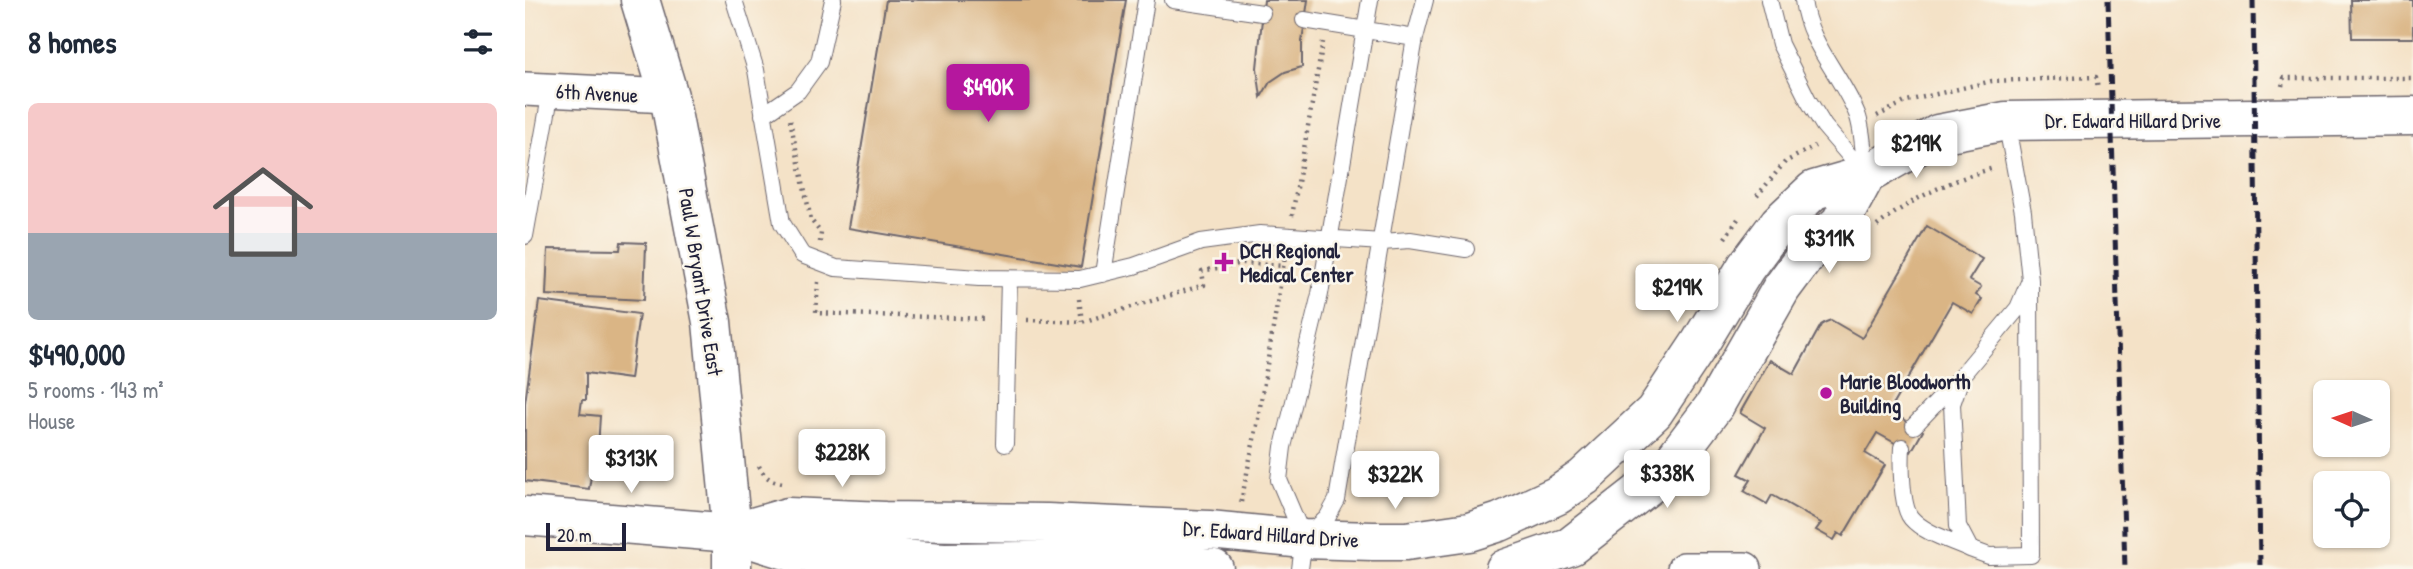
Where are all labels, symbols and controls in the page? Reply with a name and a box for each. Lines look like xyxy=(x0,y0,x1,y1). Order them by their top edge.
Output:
text: 8 homes xyxy=(28,22,116,62)
icon: filters xyxy=(459,23,497,61)
pin: $490K xyxy=(939,64,1037,124)
text: $490K xyxy=(962,71,1014,102)
street label: 6th Avenue xyxy=(555,76,639,110)
street label: Dr. Edward Hillard Drive xyxy=(2045,106,2221,135)
pin: $219K xyxy=(1867,120,1965,180)
text: $219K xyxy=(1890,127,1942,158)
icon: home xyxy=(200,149,326,275)
street label: Paul W Bryant Drive East xyxy=(672,186,730,379)
pin: $311K xyxy=(1780,216,1878,275)
text: $311K xyxy=(1804,222,1854,253)
place label: DCH Regional Medical Center xyxy=(1240,236,1354,289)
marker: DCH Regional Medical Center xyxy=(1214,252,1234,272)
pin: $219K xyxy=(1628,264,1726,324)
text: $219K xyxy=(1651,271,1703,302)
text: $490,000 xyxy=(28,334,125,374)
place label: Marie Bloodworth Building xyxy=(1840,367,1971,421)
text: 5 rooms · 143 m² xyxy=(28,374,164,405)
north arrow xyxy=(2313,380,2391,457)
map controls xyxy=(2313,380,2390,548)
marker: Marie Bloodworth Building xyxy=(1818,385,1834,401)
text: House xyxy=(28,405,75,436)
pin: $228K xyxy=(793,430,891,489)
pin: $313K xyxy=(582,435,680,495)
text: $228K xyxy=(814,436,870,467)
text: $313K xyxy=(605,442,657,473)
pin: $338K xyxy=(1618,450,1716,510)
pin: $322K xyxy=(1346,452,1444,511)
text: $338K xyxy=(1640,457,1694,488)
text: $322K xyxy=(1367,458,1423,489)
button: locate xyxy=(2313,471,2390,548)
street label: Dr. Edward Hillard Drive xyxy=(1182,513,1360,555)
scale bar xyxy=(546,520,627,552)
text: 20 m xyxy=(557,522,592,548)

